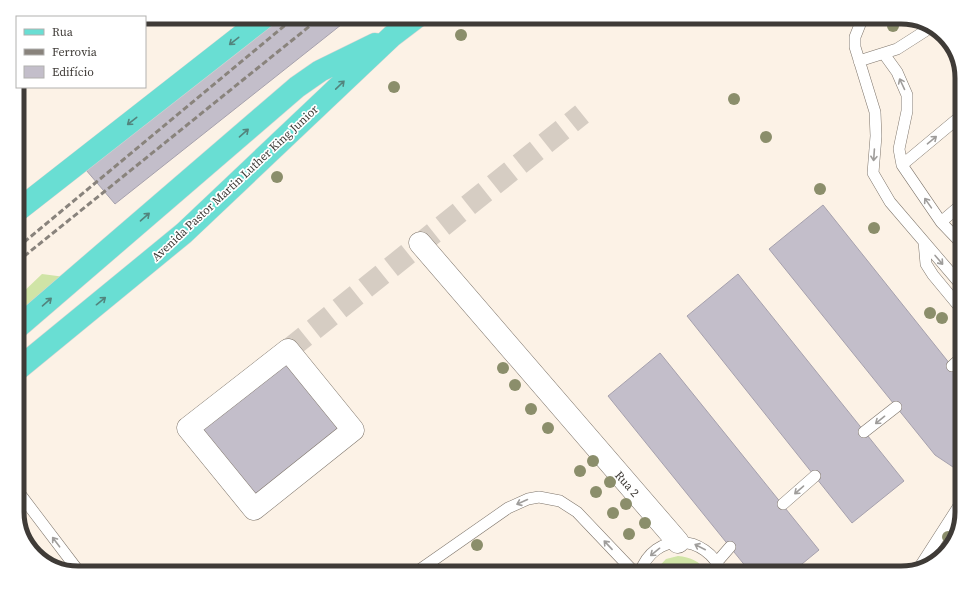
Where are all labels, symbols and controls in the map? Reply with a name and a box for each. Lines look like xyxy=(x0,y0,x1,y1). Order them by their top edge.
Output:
legend xyxy=(16,16,146,88)
text: Rua xyxy=(52,24,74,40)
one-way arrow xyxy=(229,37,240,45)
text: Ferrovia xyxy=(52,44,98,60)
text: Edifício xyxy=(52,64,94,80)
one-way arrow xyxy=(898,78,905,90)
one-way arrow xyxy=(335,80,345,90)
street label: Avenida Pastor Martin Luther King Junior xyxy=(148,101,322,265)
one-way arrow xyxy=(127,117,138,126)
one-way arrow xyxy=(239,128,249,137)
one-way arrow xyxy=(926,136,937,145)
one-way arrow xyxy=(871,148,878,161)
one-way arrow xyxy=(924,198,932,209)
one-way arrow xyxy=(140,213,151,222)
one-way arrow xyxy=(935,254,944,265)
one-way arrow xyxy=(96,296,107,305)
one-way arrow xyxy=(41,298,51,307)
one-way arrow xyxy=(875,415,886,424)
street label: Rua 2 xyxy=(611,468,643,500)
one-way arrow xyxy=(793,486,804,495)
one-way arrow xyxy=(516,498,528,506)
one-way arrow xyxy=(52,537,61,548)
one-way arrow xyxy=(603,540,613,550)
one-way arrow xyxy=(694,543,706,550)
one-way arrow xyxy=(649,548,660,557)

